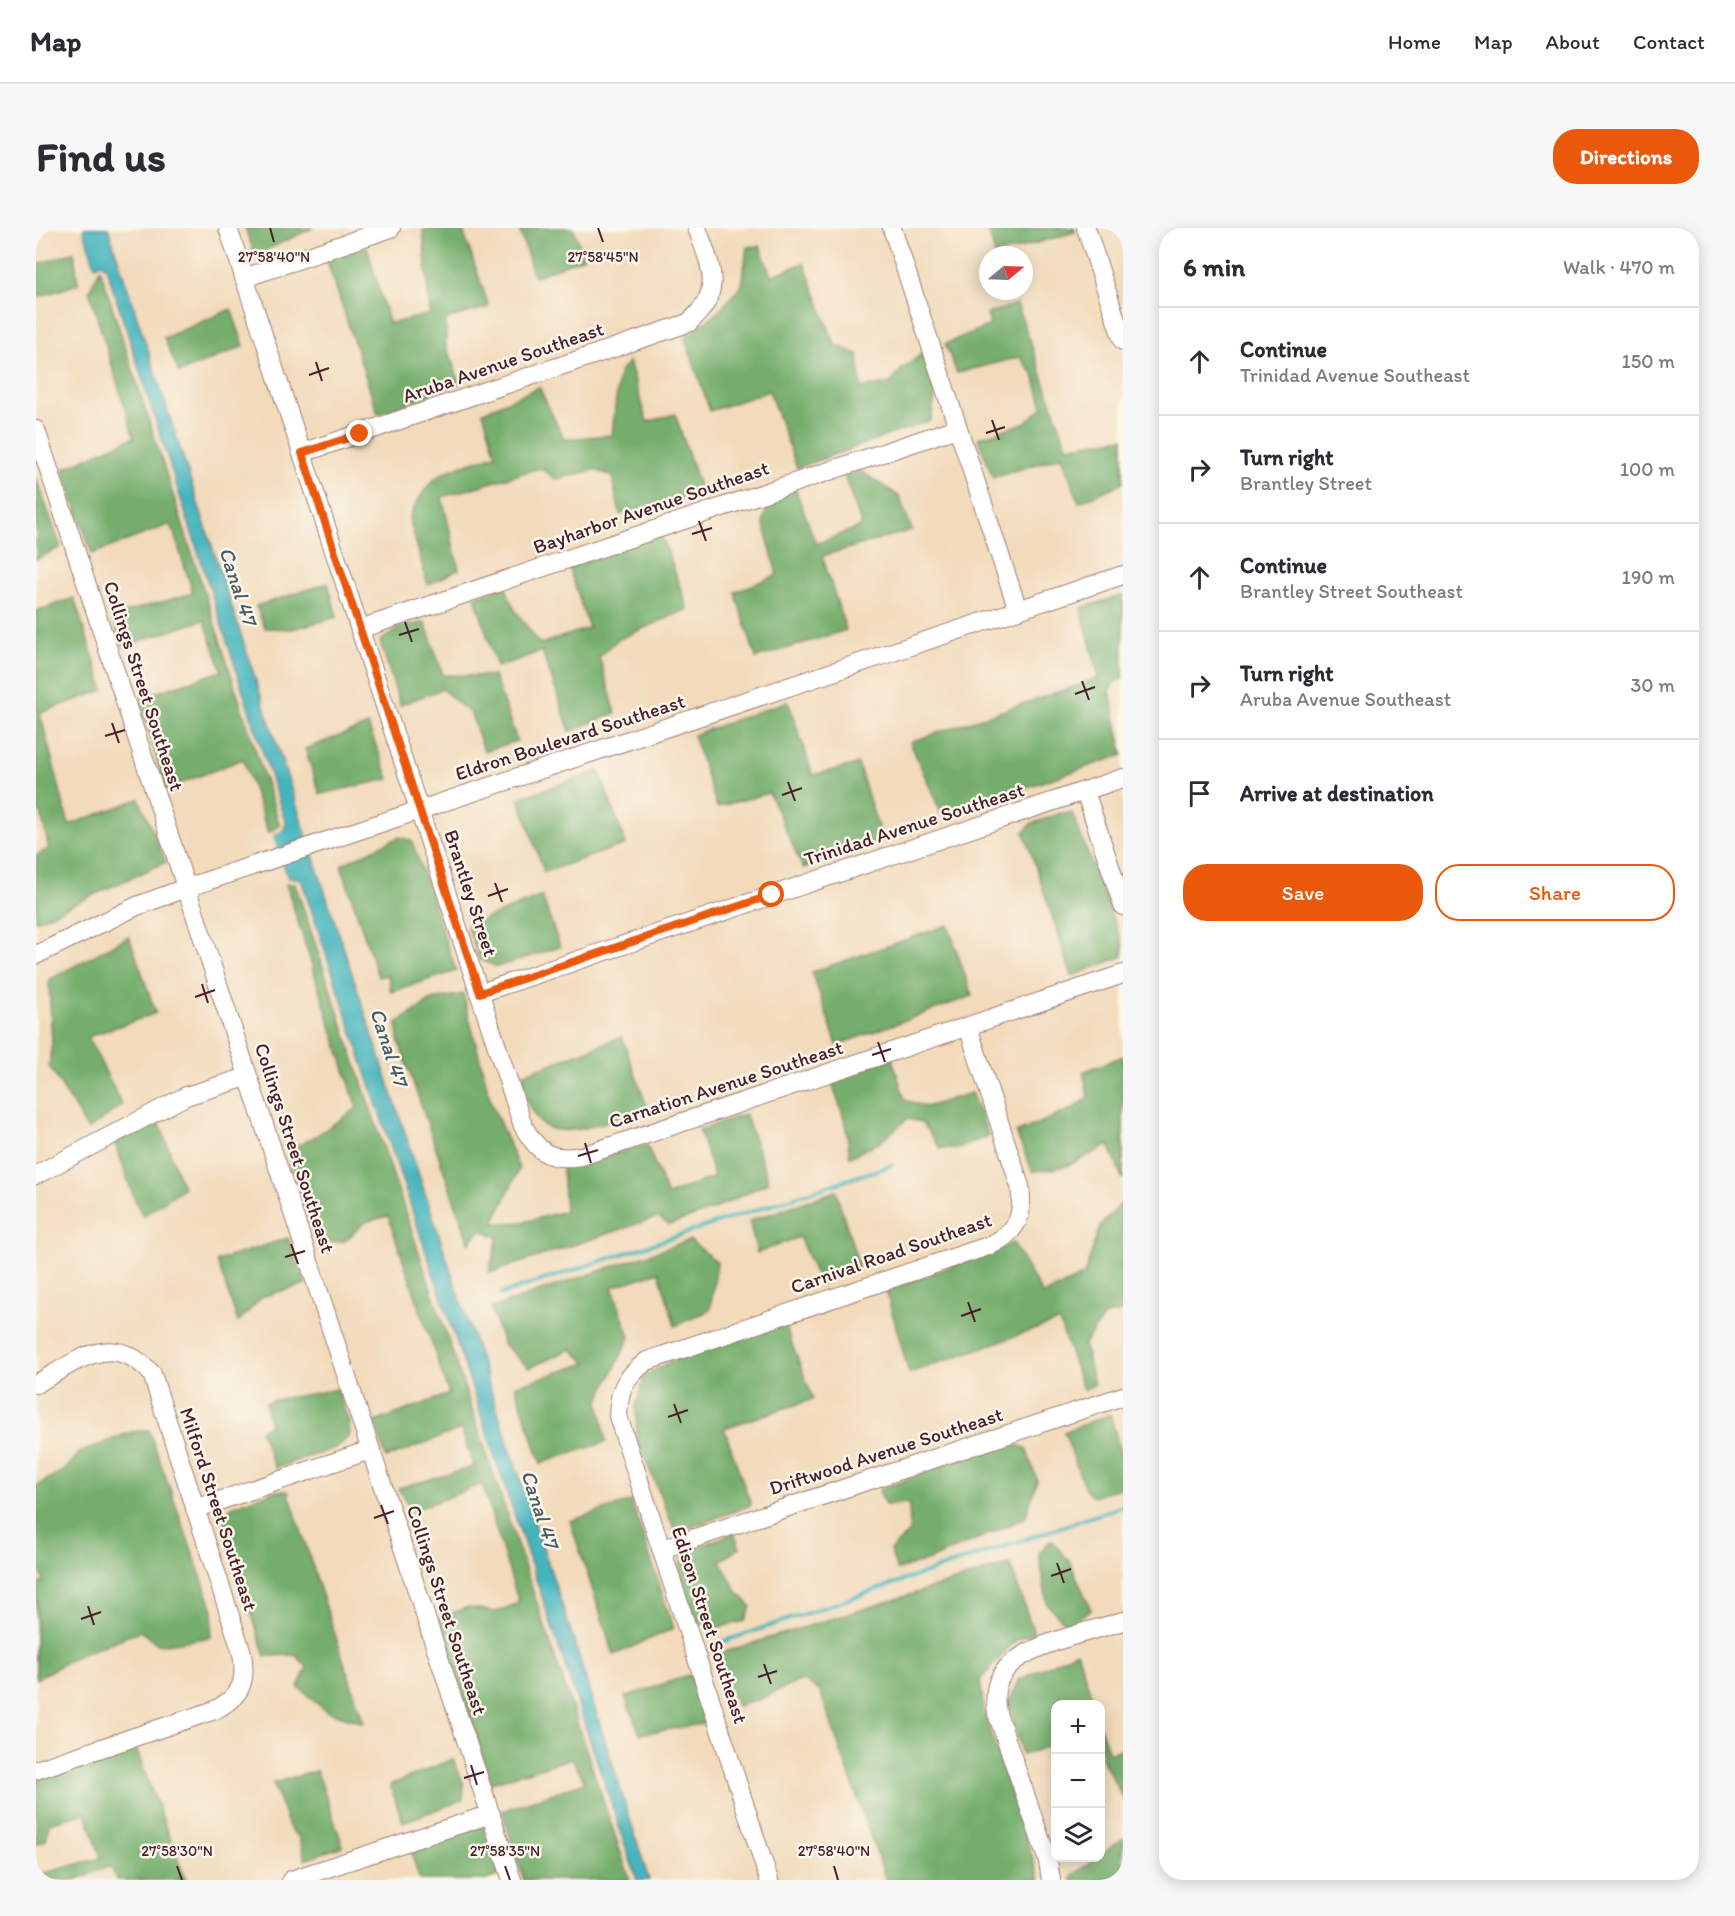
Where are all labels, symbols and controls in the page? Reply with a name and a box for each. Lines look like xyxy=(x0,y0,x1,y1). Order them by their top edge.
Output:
text: Map xyxy=(30,24,81,58)
text: Home xyxy=(1388,29,1441,54)
text: Map xyxy=(1474,29,1513,54)
text: About xyxy=(1546,29,1600,54)
text: Contact xyxy=(1633,29,1705,54)
button: Directions xyxy=(1553,129,1699,184)
text: Find us xyxy=(36,131,166,182)
north arrow xyxy=(979,246,1033,300)
text: 27°58'40"N xyxy=(238,248,310,266)
text: 27°58'45"N xyxy=(567,248,639,266)
text: 6 min xyxy=(1183,251,1245,283)
text: Walk · 470 m xyxy=(1563,255,1675,279)
street label: Aruba Avenue Southeast xyxy=(399,316,607,408)
text: Continue xyxy=(1240,336,1327,363)
icon: ahead xyxy=(1183,345,1216,378)
text: 150 m xyxy=(1622,349,1675,373)
text: Trinidad Avenue Southeast xyxy=(1240,363,1470,387)
route end xyxy=(346,420,372,446)
text: Turn right xyxy=(1240,444,1334,471)
icon: right xyxy=(1183,453,1216,486)
street label: Bayharbor Avenue Southeast xyxy=(530,455,772,559)
text: 100 m xyxy=(1620,457,1675,481)
text: Brantley Street xyxy=(1240,471,1372,495)
water label: Canal 47 xyxy=(214,544,264,631)
text: Continue xyxy=(1240,552,1327,579)
icon: ahead xyxy=(1183,561,1216,594)
text: 190 m xyxy=(1622,565,1675,589)
street label: Collings Street Southeast xyxy=(99,578,189,794)
text: Brantley Street Southeast xyxy=(1240,579,1463,603)
text: Turn right xyxy=(1240,660,1334,687)
icon: right xyxy=(1183,669,1216,702)
text: 30 m xyxy=(1630,673,1675,697)
text: Aruba Avenue Southeast xyxy=(1240,687,1451,711)
street label: Eldron Boulevard Southeast xyxy=(452,688,688,786)
street label: Trinidad Avenue Southeast xyxy=(801,777,1027,871)
icon: arrive xyxy=(1183,777,1216,810)
text: Arrive at destination xyxy=(1240,780,1434,807)
street label: Brantley Street xyxy=(439,827,503,960)
button: Save xyxy=(1183,864,1423,921)
button: Share xyxy=(1435,864,1675,921)
route start xyxy=(758,881,784,907)
water label: Canal 47 xyxy=(365,1005,415,1092)
street label: Carnation Avenue Southeast xyxy=(606,1035,846,1133)
street label: Collings Street Southeast xyxy=(250,1040,340,1256)
street label: Carnival Road Southeast xyxy=(787,1207,995,1299)
street label: Driftwood Avenue Southeast xyxy=(766,1402,1006,1500)
street label: Milford Street Southeast xyxy=(175,1404,263,1614)
water label: Canal 47 xyxy=(516,1467,566,1554)
street label: Collings Street Southeast xyxy=(402,1502,492,1718)
street label: Edison Street Southeast xyxy=(667,1523,753,1727)
map controls xyxy=(1051,1700,1105,1862)
button: + xyxy=(1051,1700,1105,1754)
button: − xyxy=(1051,1754,1105,1808)
button: layers xyxy=(1051,1808,1105,1862)
text: 27°58'30"N xyxy=(141,1842,213,1860)
text: 27°58'35"N xyxy=(470,1842,540,1860)
text: 27°58'40"N xyxy=(798,1842,870,1860)

